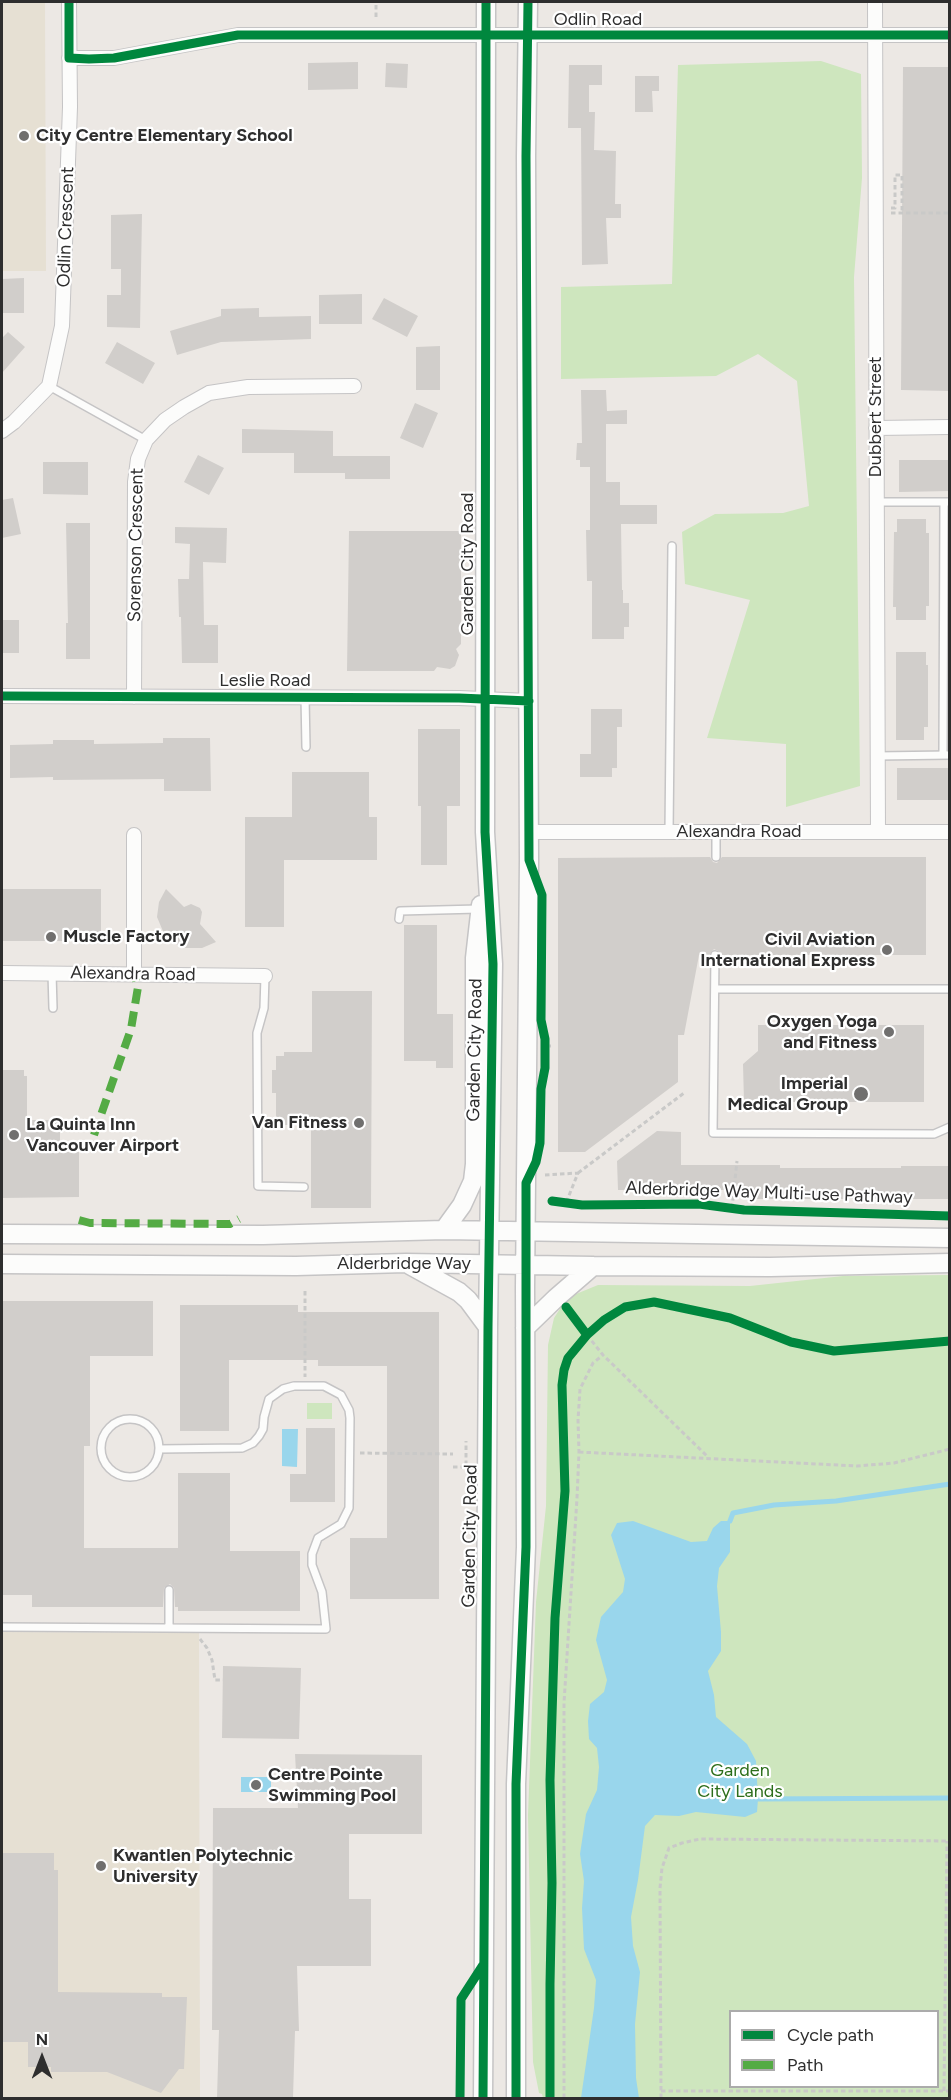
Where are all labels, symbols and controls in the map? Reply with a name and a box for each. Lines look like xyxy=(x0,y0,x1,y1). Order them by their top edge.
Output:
street label: Odlin Road xyxy=(554,9,642,31)
place label: City Centre Elementary School xyxy=(36,125,293,147)
marker: City Centre Elementary School xyxy=(17,129,31,143)
street label: Odlin Crescent xyxy=(53,166,79,288)
street label: Dubbert Street xyxy=(865,356,887,478)
street label: Sorenson Crescent xyxy=(124,468,148,622)
street label: Garden City Road xyxy=(457,492,479,636)
street label: Leslie Road xyxy=(219,670,311,692)
street label: Alexandra Road xyxy=(676,821,802,843)
place label: Muscle Factory xyxy=(63,926,190,948)
place label: Civil Aviation International Express xyxy=(700,929,875,972)
marker: Muscle Factory xyxy=(44,930,58,944)
marker: Civil Aviation International Express xyxy=(880,943,894,957)
street label: Alexandra Road xyxy=(70,962,196,986)
street label: Garden City Road xyxy=(463,978,487,1122)
place label: Oxygen Yoga and Fitness xyxy=(767,1011,877,1054)
marker: Oxygen Yoga and Fitness xyxy=(882,1025,896,1039)
place label: Imperial Medical Group xyxy=(727,1073,848,1116)
marker: Imperial Medical Group xyxy=(852,1085,870,1103)
place label: Van Fitness xyxy=(252,1112,347,1134)
place label: La Quinta Inn Vancouver Airport xyxy=(26,1114,179,1156)
marker: Van Fitness xyxy=(352,1116,366,1130)
marker: La Quinta Inn Vancouver Airport xyxy=(7,1128,21,1142)
street label: Alderbridge Way Multi-use Pathway xyxy=(625,1177,913,1209)
street label: Alderbridge Way xyxy=(337,1253,471,1275)
street label: Garden City Road xyxy=(458,1464,482,1608)
park label: Garden City Lands xyxy=(697,1760,783,1802)
place label: Centre Pointe Swimming Pool xyxy=(268,1764,396,1806)
marker: Centre Pointe Swimming Pool xyxy=(249,1778,263,1792)
place label: Kwantlen Polytechnic University xyxy=(113,1845,293,1888)
marker: Kwantlen Polytechnic University xyxy=(94,1859,108,1873)
legend xyxy=(729,2010,939,2088)
text: Cycle path xyxy=(787,2024,874,2046)
north arrow xyxy=(12,2028,72,2088)
text: N xyxy=(36,2030,48,2049)
text: Path xyxy=(787,2054,823,2076)

